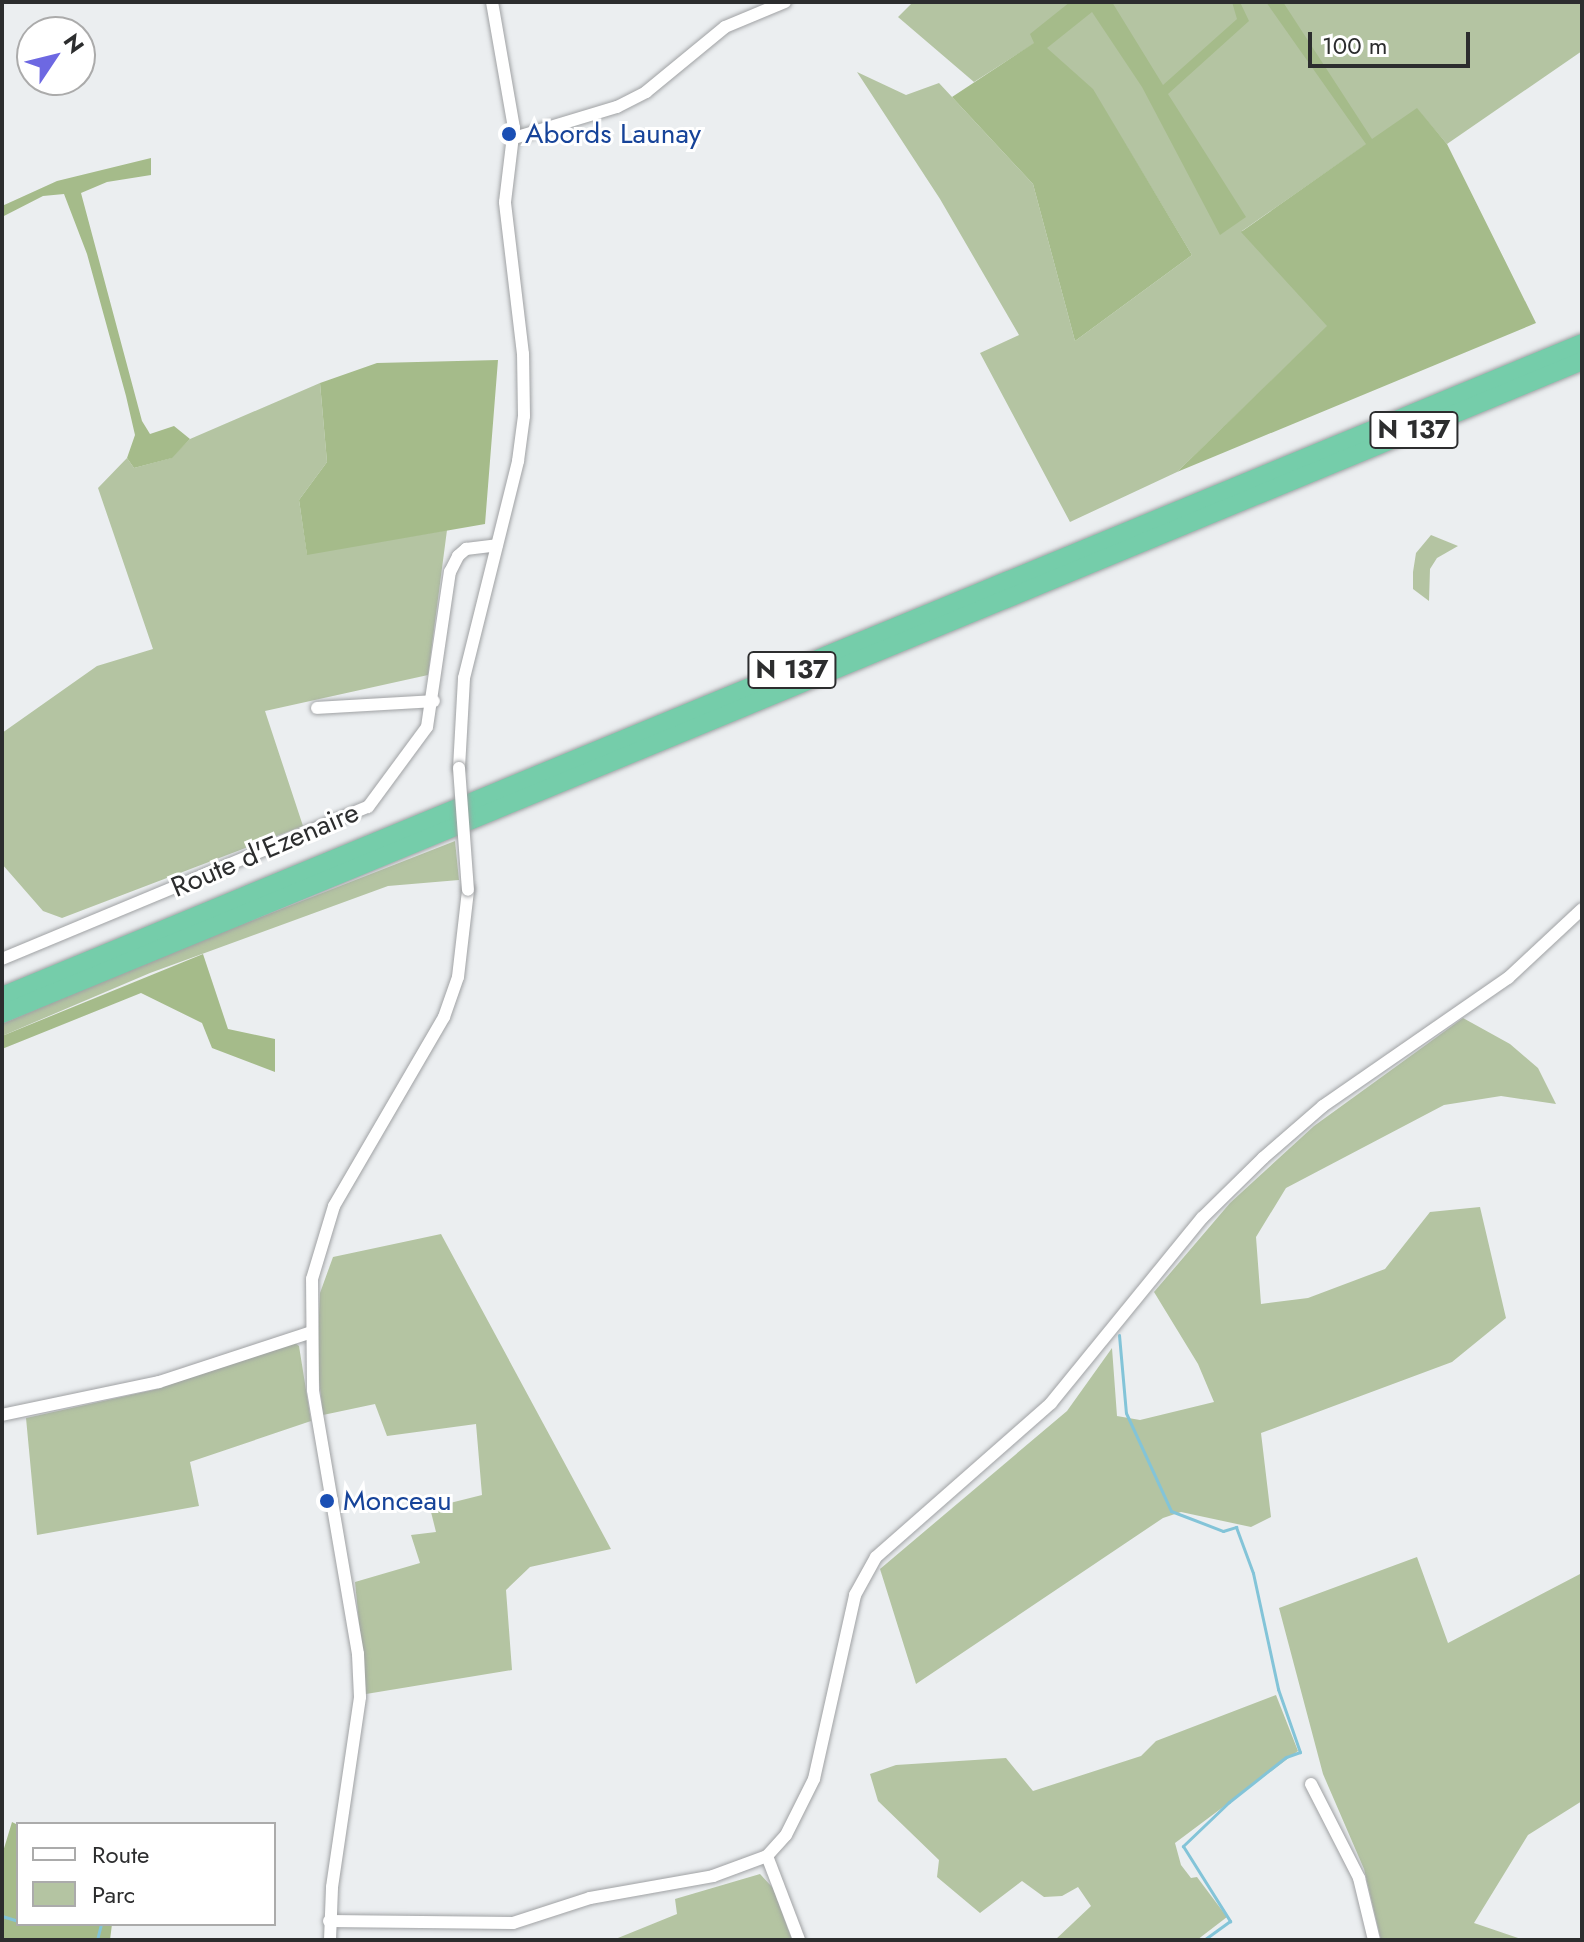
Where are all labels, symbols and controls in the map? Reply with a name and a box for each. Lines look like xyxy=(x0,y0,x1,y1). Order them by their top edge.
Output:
north arrow xyxy=(16,16,96,96)
scale bar xyxy=(1312,16,1474,66)
text: N xyxy=(56,27,92,60)
text: 100 m xyxy=(1322,28,1388,63)
place label: Abords Launay xyxy=(525,117,701,151)
marker: Abords Launay xyxy=(500,125,518,143)
road number: N 137 xyxy=(1368,408,1460,452)
road number: N 137 xyxy=(746,648,838,692)
street label: Route d'Ezenaire xyxy=(166,795,364,905)
place label: Monceau xyxy=(343,1484,452,1518)
marker: Monceau xyxy=(318,1492,336,1510)
legend xyxy=(16,1822,276,1926)
text: Route xyxy=(92,1837,149,1872)
text: Parc xyxy=(92,1877,135,1912)

